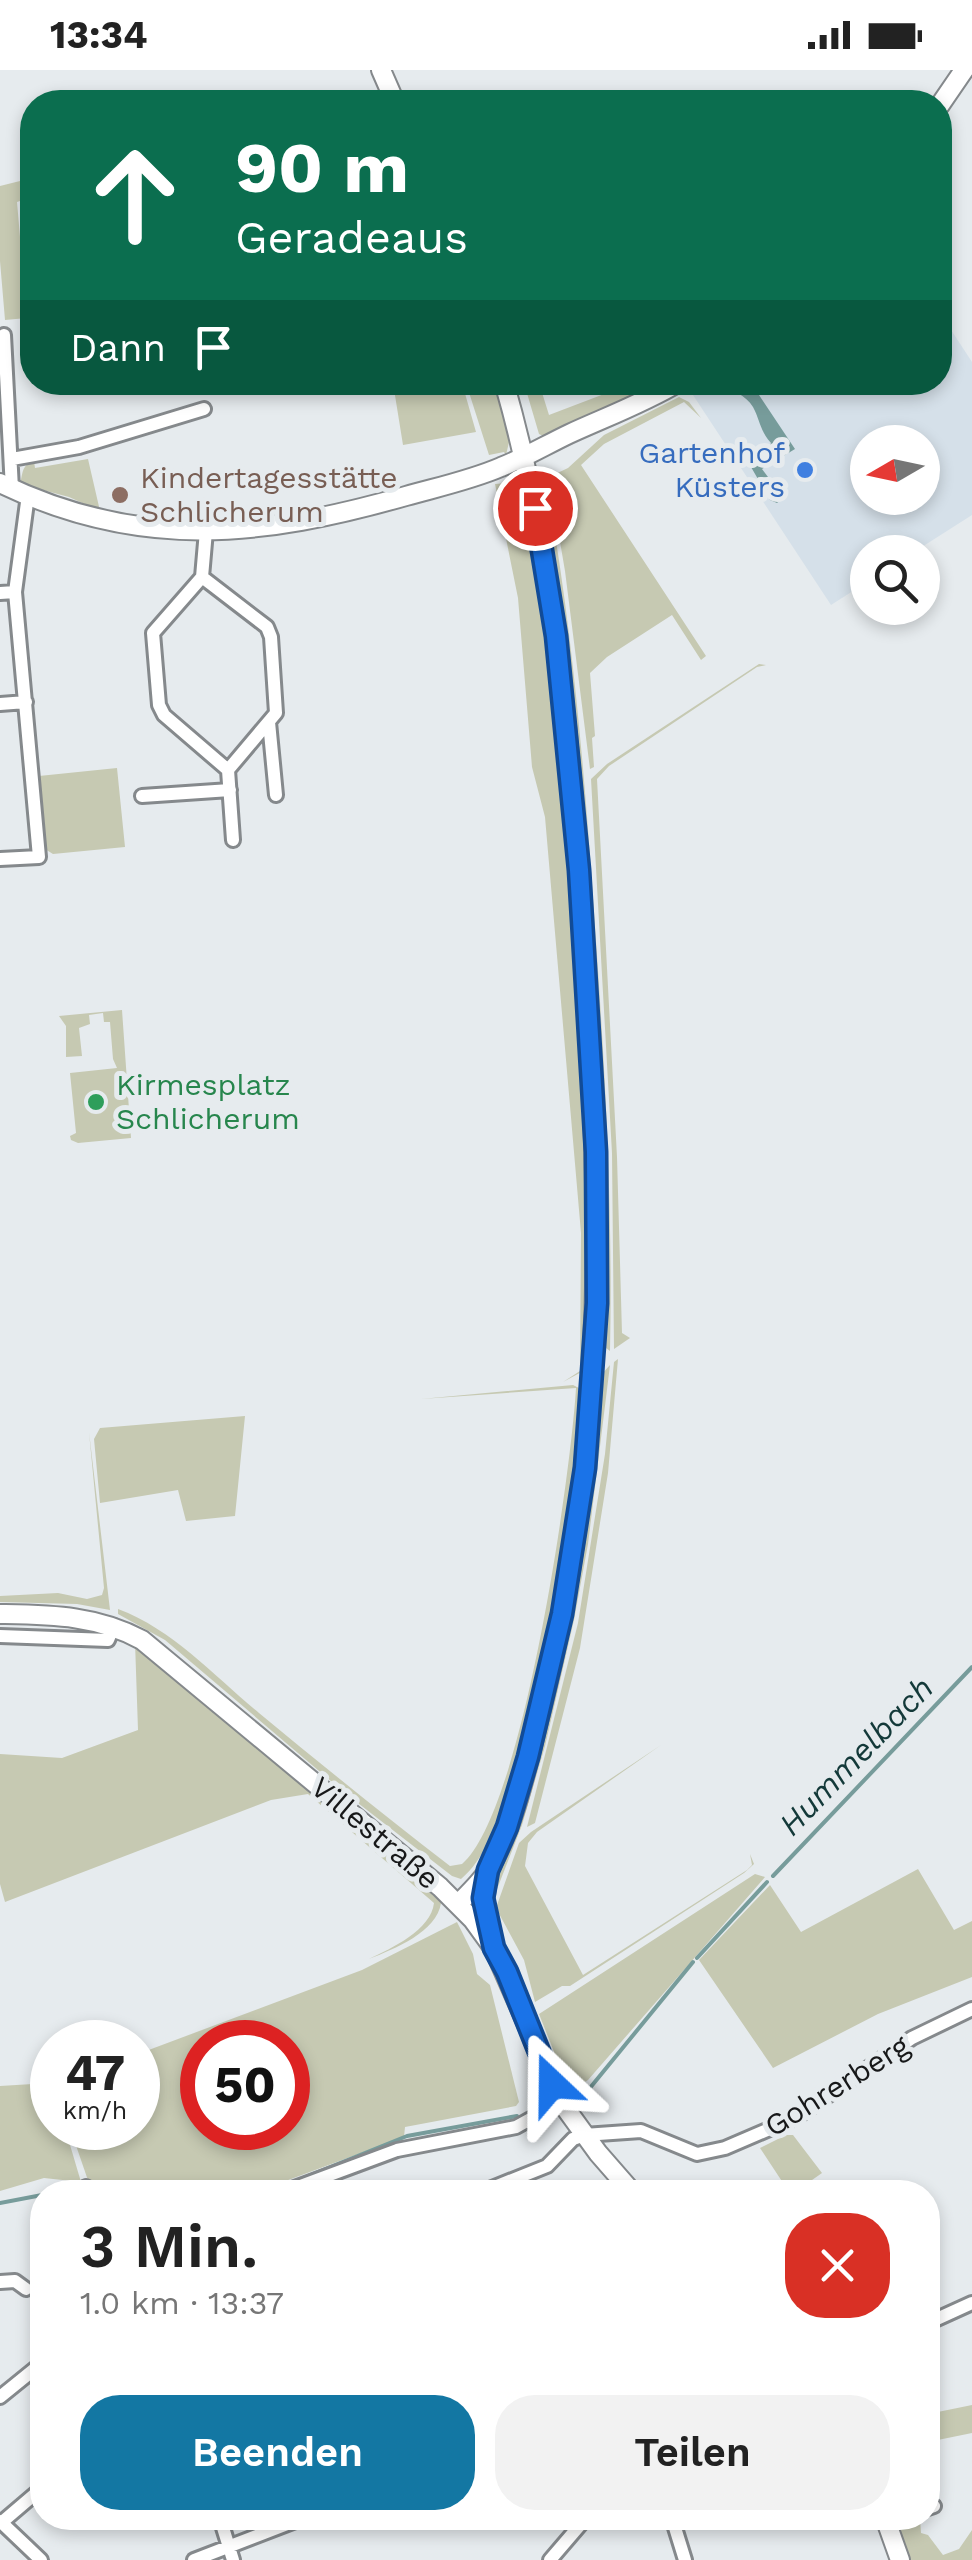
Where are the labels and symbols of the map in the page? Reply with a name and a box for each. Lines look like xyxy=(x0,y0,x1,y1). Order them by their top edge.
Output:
north arrow xyxy=(850,425,940,515)
place label: Gartenhof Küsters xyxy=(638,435,785,504)
marker: Gartenhof Küsters xyxy=(794,459,816,481)
place label: Kindertagesstätte Schlicherum xyxy=(140,460,398,529)
pin xyxy=(493,466,578,551)
marker: Kindertagesstätte Schlicherum xyxy=(109,484,131,506)
place label: Kirmesplatz Schlicherum xyxy=(116,1067,300,1136)
marker: Kirmesplatz Schlicherum xyxy=(85,1091,107,1113)
water label: Hummelbach xyxy=(771,1669,941,1843)
street label: Villestraße xyxy=(304,1769,446,1896)
speed limit sign: 50 xyxy=(180,2020,310,2150)
street label: Gohrerberg xyxy=(758,2027,915,2144)
position arrow xyxy=(500,2032,604,2136)

